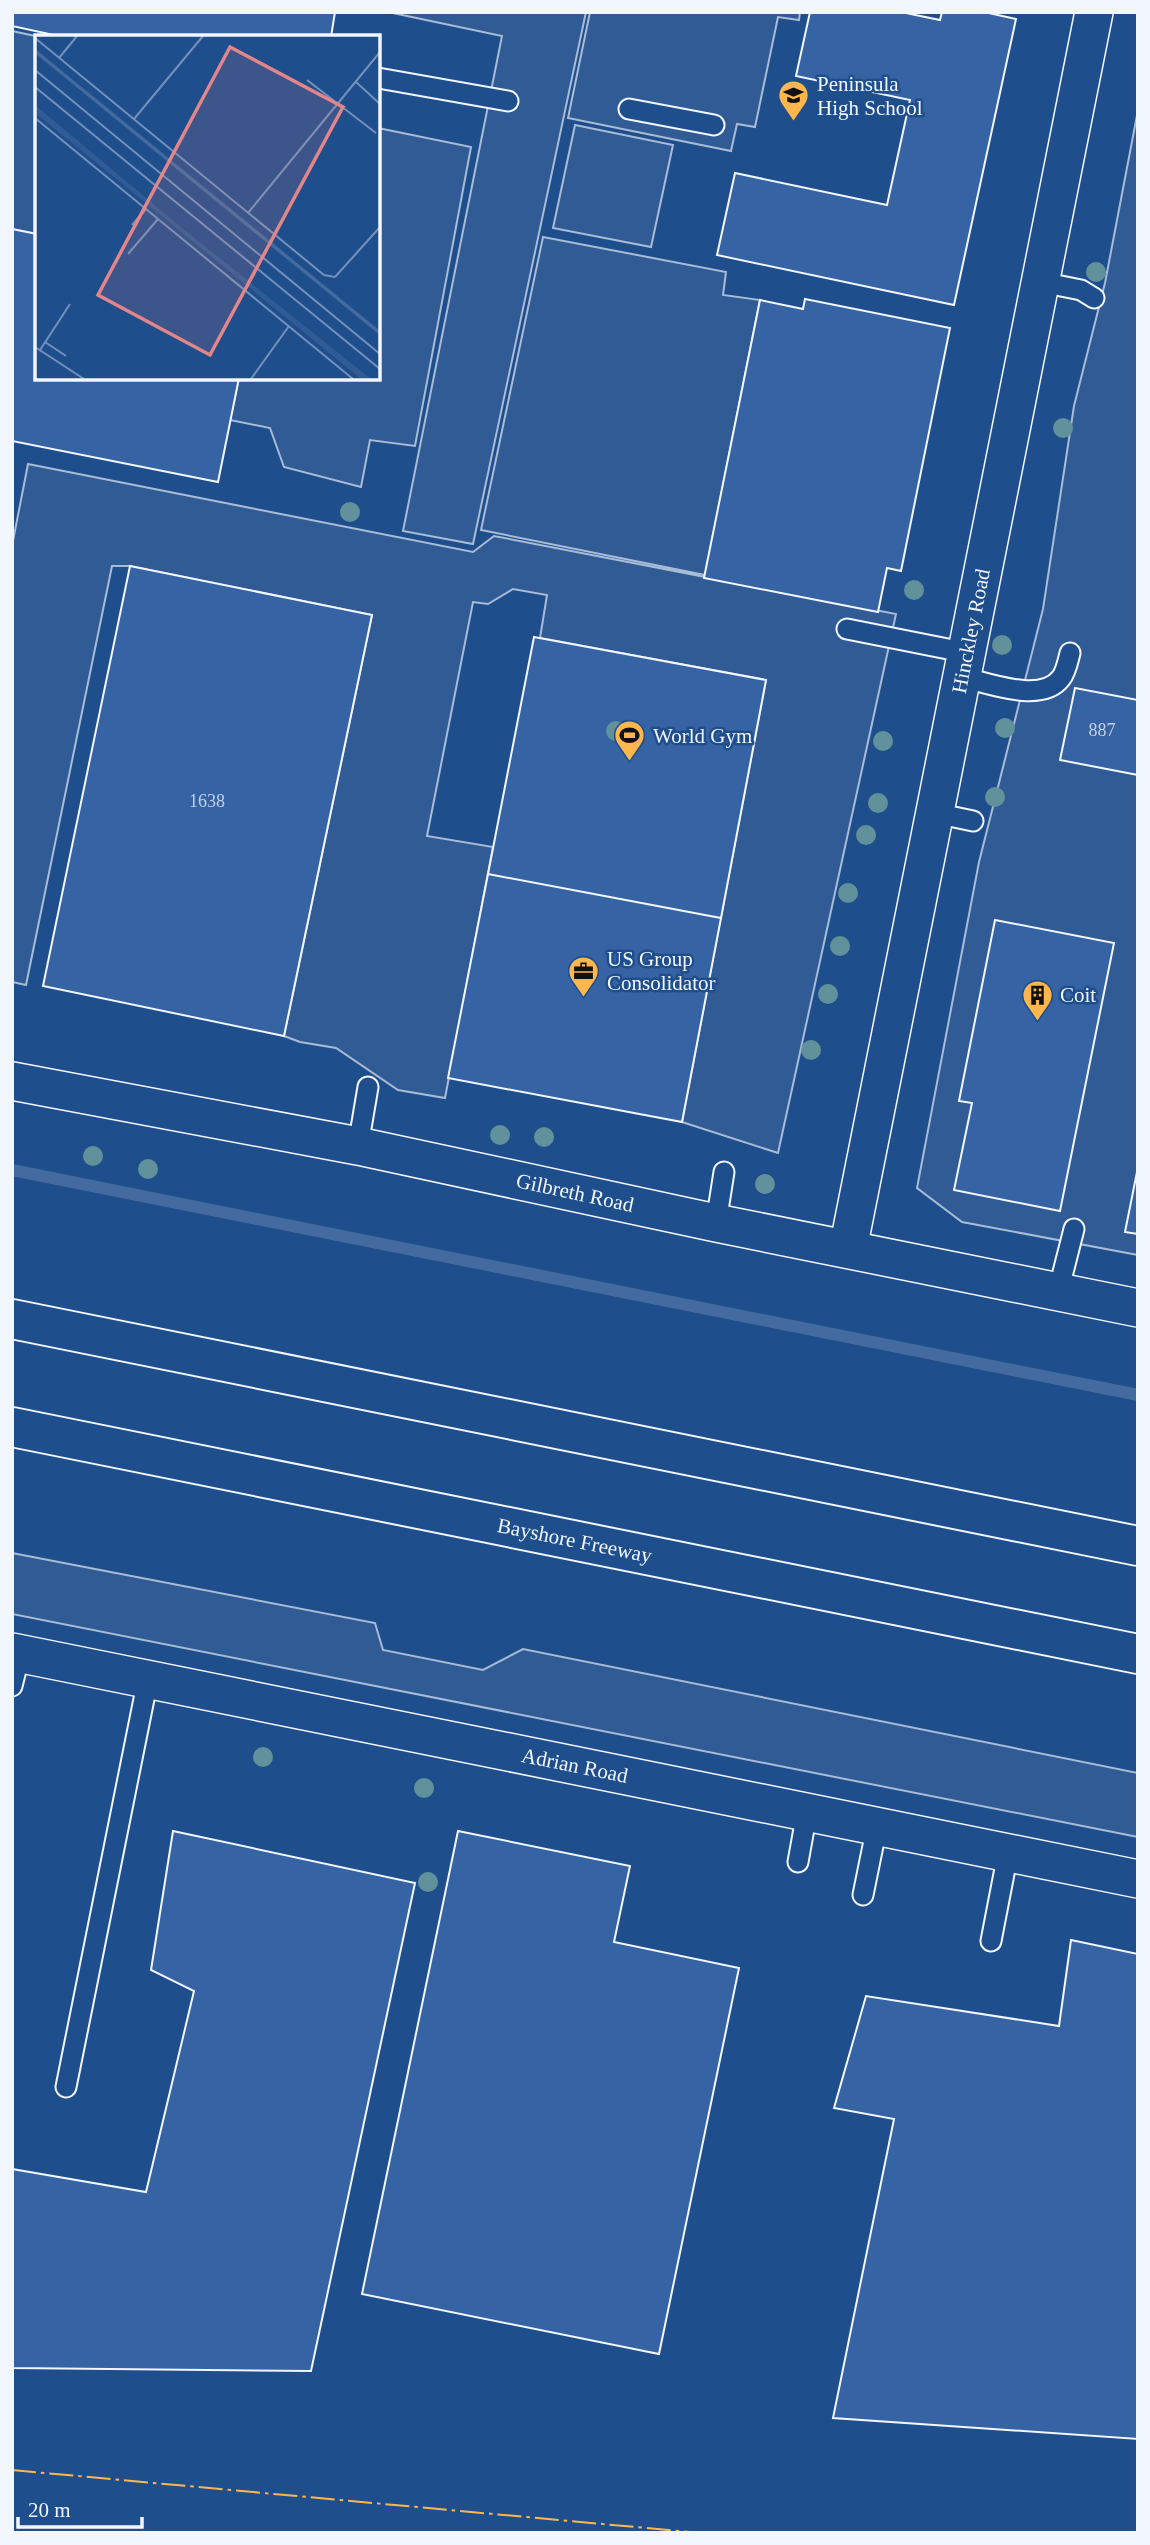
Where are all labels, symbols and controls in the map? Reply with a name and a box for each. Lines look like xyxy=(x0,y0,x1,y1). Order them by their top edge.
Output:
inset map xyxy=(35,35,380,380)
place label: Peninsula High School xyxy=(817,72,923,120)
school or university icon: Peninsula High School xyxy=(777,79,811,123)
street label: Hinckley Road xyxy=(947,566,995,696)
sports icon: World Gym xyxy=(613,719,647,763)
house number: 887 xyxy=(1089,720,1116,740)
place label: World Gym xyxy=(653,724,752,748)
house number: 1638 xyxy=(189,791,225,811)
place label: US Group Consolidator xyxy=(607,947,716,995)
office icon: US Group Consolidator xyxy=(567,954,601,998)
building icon: Coit xyxy=(1020,978,1054,1022)
place label: Coit xyxy=(1060,983,1096,1007)
street label: Gilbreth Road xyxy=(514,1168,636,1217)
street label: Bayshore Freeway xyxy=(495,1513,654,1568)
street label: Adrian Road xyxy=(519,1743,630,1788)
scale bar xyxy=(18,2486,142,2530)
text: 20 m xyxy=(28,2498,71,2522)

